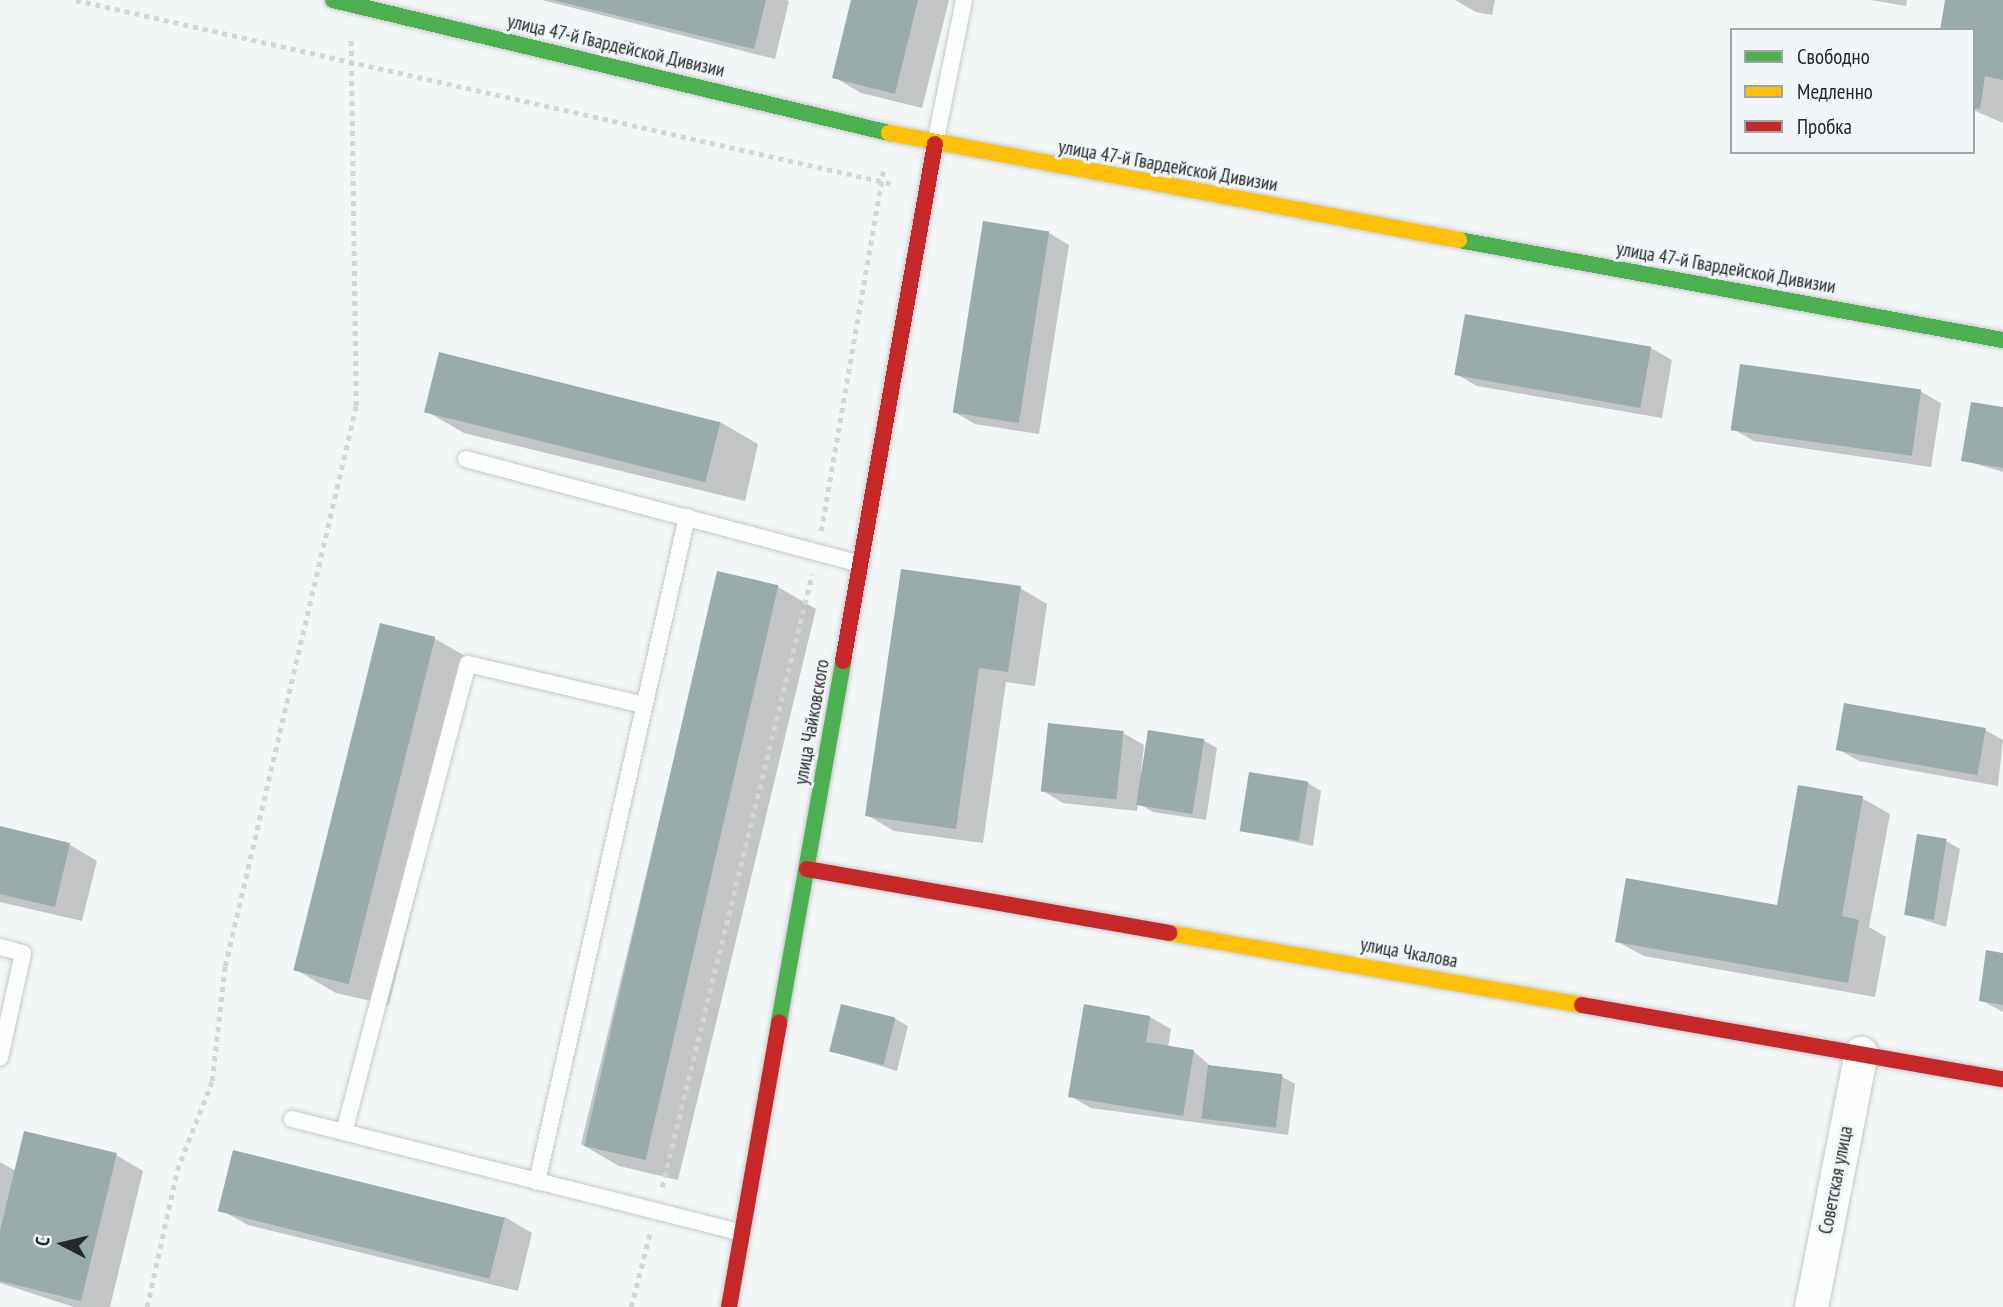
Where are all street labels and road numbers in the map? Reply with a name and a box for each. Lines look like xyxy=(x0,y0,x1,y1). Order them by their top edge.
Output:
street label: улица 47-й Гвардейской Дивизии xyxy=(505,10,727,82)
street label: улица 47-й Гвардейской Дивизии xyxy=(1056,135,1280,197)
street label: улица 47-й Гвардейской Дивизии xyxy=(1614,237,1838,299)
street label: улица Чайковского xyxy=(790,657,834,787)
street label: улица Чкалова xyxy=(1359,933,1459,973)
street label: Советская улица xyxy=(1814,1124,1858,1236)

